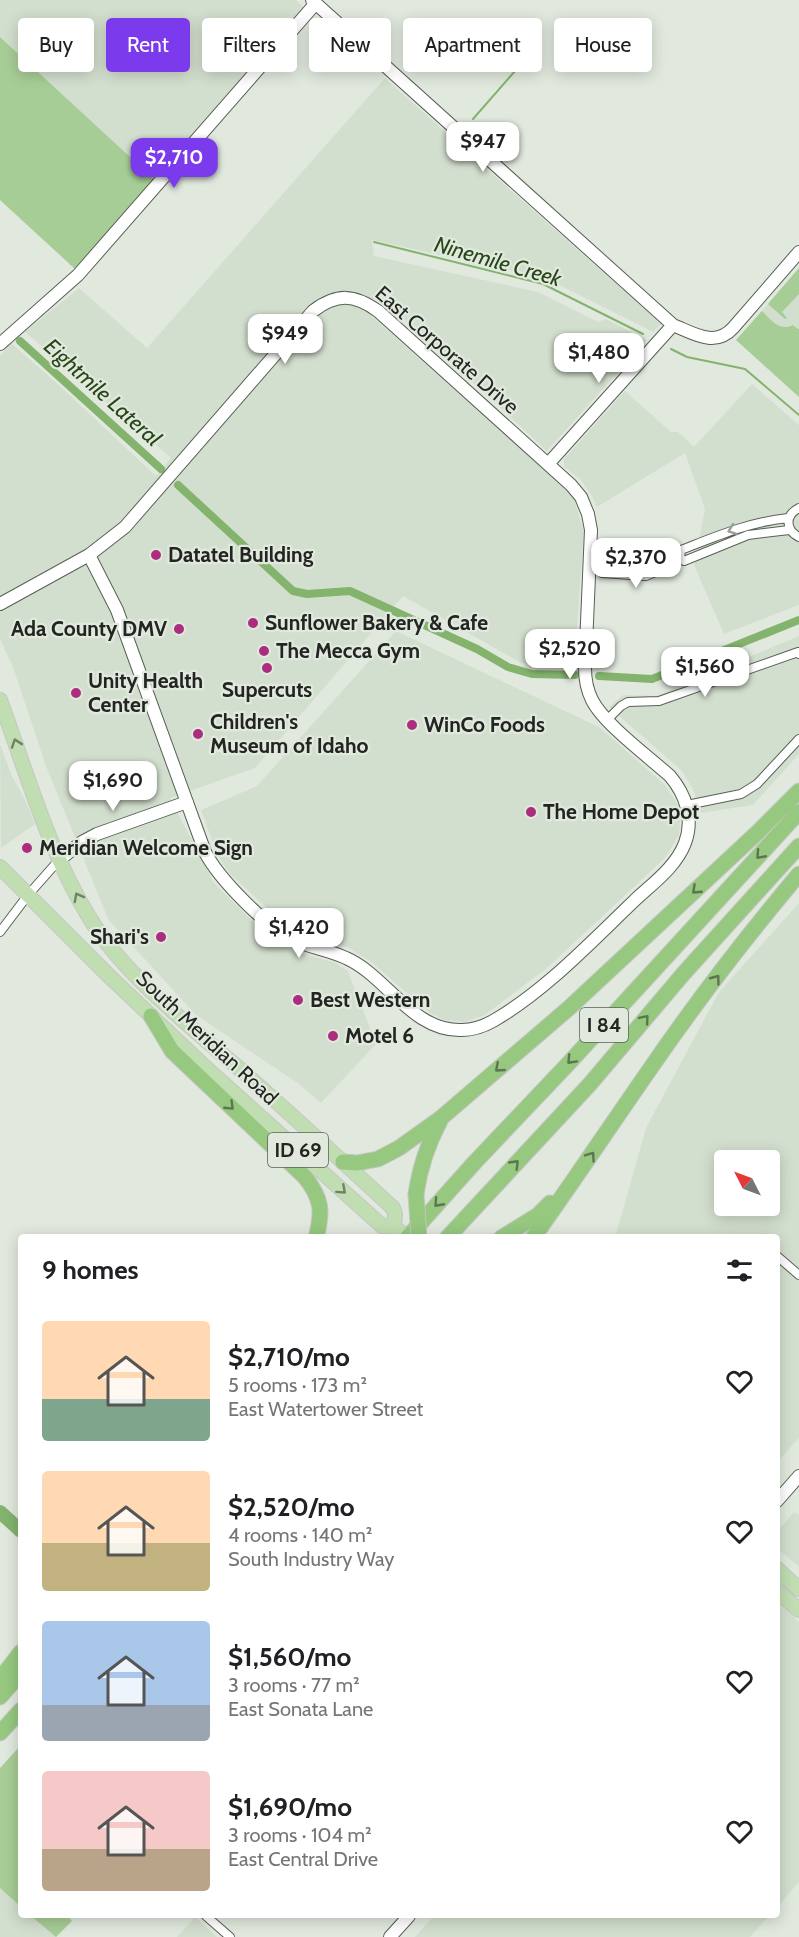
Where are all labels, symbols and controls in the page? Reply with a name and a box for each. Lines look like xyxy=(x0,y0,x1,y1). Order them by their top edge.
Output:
chip: Buy xyxy=(18,18,94,72)
chip: Rent xyxy=(106,18,190,72)
chip: Filters xyxy=(202,18,297,72)
chip: New xyxy=(309,18,391,72)
chip: Apartment xyxy=(403,18,542,72)
chip: House xyxy=(554,18,652,72)
pin: $947 xyxy=(447,122,519,173)
text: $947 xyxy=(460,129,506,153)
pin: $2,710 xyxy=(125,138,223,189)
text: $2,710 xyxy=(145,145,203,169)
water label: Ninemile Creek xyxy=(431,230,565,293)
street label: East Corporate Drive xyxy=(370,280,524,419)
pin: $949 xyxy=(249,314,321,365)
text: $949 xyxy=(262,321,308,345)
water label: Eightmile Lateral xyxy=(39,333,167,453)
pin: $1,480 xyxy=(550,333,648,384)
text: $1,480 xyxy=(568,340,630,364)
one-way arrow xyxy=(727,523,737,536)
pin: $2,370 xyxy=(587,538,685,589)
place label: Datatel Building xyxy=(168,542,314,567)
text: $2,370 xyxy=(605,545,667,569)
marker: Datatel Building xyxy=(149,548,163,562)
place label: Sunflower Bakery & Cafe xyxy=(265,610,488,635)
place label: Ada County DMV xyxy=(11,616,167,641)
marker: Sunflower Bakery & Cafe xyxy=(246,616,260,630)
marker: Ada County DMV xyxy=(172,622,186,636)
pin: $2,520 xyxy=(521,629,619,680)
text: $2,520 xyxy=(539,636,601,660)
place label: The Mecca Gym xyxy=(276,638,420,663)
marker: The Mecca Gym xyxy=(257,644,271,658)
pin: $1,560 xyxy=(656,647,754,698)
text: $1,560 xyxy=(675,654,735,678)
marker: Supercuts xyxy=(260,661,274,675)
place label: Unity Health Center xyxy=(88,668,203,717)
place label: Supercuts xyxy=(222,677,312,702)
marker: Unity Health Center xyxy=(69,686,83,700)
place label: Children's Museum of Idaho xyxy=(210,709,368,758)
place label: WinCo Foods xyxy=(424,712,545,737)
marker: WinCo Foods xyxy=(405,718,419,732)
marker: Children's Museum of Idaho xyxy=(191,727,205,741)
one-way arrow xyxy=(10,738,23,749)
pin: $1,690 xyxy=(64,761,162,812)
text: $1,690 xyxy=(83,768,143,792)
place label: The Home Depot xyxy=(543,799,699,824)
marker: The Home Depot xyxy=(524,805,538,819)
place label: Meridian Welcome Sign xyxy=(39,835,253,860)
marker: Meridian Welcome Sign xyxy=(20,841,34,855)
one-way arrow xyxy=(756,848,767,859)
one-way arrow xyxy=(693,883,703,894)
one-way arrow xyxy=(74,893,85,903)
pin: $1,420 xyxy=(250,908,348,959)
text: $1,420 xyxy=(269,915,329,939)
place label: Shari's xyxy=(90,924,149,949)
marker: Shari's xyxy=(154,930,168,944)
street label: South Meridian Road xyxy=(131,965,283,1110)
one-way arrow xyxy=(708,975,719,986)
place label: Best Western xyxy=(310,987,430,1012)
marker: Best Western xyxy=(291,993,305,1007)
road number: I 84 xyxy=(580,1008,628,1042)
one-way arrow xyxy=(638,1015,649,1026)
place label: Motel 6 xyxy=(345,1023,414,1048)
marker: Motel 6 xyxy=(326,1029,340,1043)
one-way arrow xyxy=(567,1054,578,1064)
one-way arrow xyxy=(495,1061,506,1072)
one-way arrow xyxy=(223,1099,234,1110)
road number: ID 69 xyxy=(268,1133,328,1167)
north arrow xyxy=(714,1150,780,1216)
map controls xyxy=(714,1150,780,1216)
one-way arrow xyxy=(584,1151,595,1162)
one-way arrow xyxy=(507,1160,518,1171)
one-way arrow xyxy=(336,1183,346,1194)
one-way arrow xyxy=(434,1196,445,1207)
text: 9 homes xyxy=(42,1254,139,1286)
icon: filters xyxy=(723,1254,756,1287)
text: $2,710/mo xyxy=(228,1341,350,1373)
icon: home xyxy=(90,1345,162,1417)
icon: heart xyxy=(723,1365,756,1398)
text: 5 rooms · 173 m² xyxy=(228,1373,367,1397)
text: East Watertower Street xyxy=(228,1397,423,1421)
text: $2,520/mo xyxy=(228,1491,355,1523)
icon: home xyxy=(90,1495,162,1567)
icon: heart xyxy=(723,1515,756,1548)
text: 4 rooms · 140 m² xyxy=(228,1523,372,1547)
text: South Industry Way xyxy=(228,1547,394,1571)
text: $1,560/mo xyxy=(228,1641,351,1673)
icon: home xyxy=(90,1645,162,1717)
icon: heart xyxy=(723,1665,756,1698)
text: 3 rooms · 77 m² xyxy=(228,1673,360,1697)
text: East Sonata Lane xyxy=(228,1697,373,1721)
text: $1,690/mo xyxy=(228,1791,352,1823)
icon: home xyxy=(90,1795,162,1867)
icon: heart xyxy=(723,1815,756,1848)
text: 3 rooms · 104 m² xyxy=(228,1823,372,1847)
text: East Central Drive xyxy=(228,1847,378,1871)

